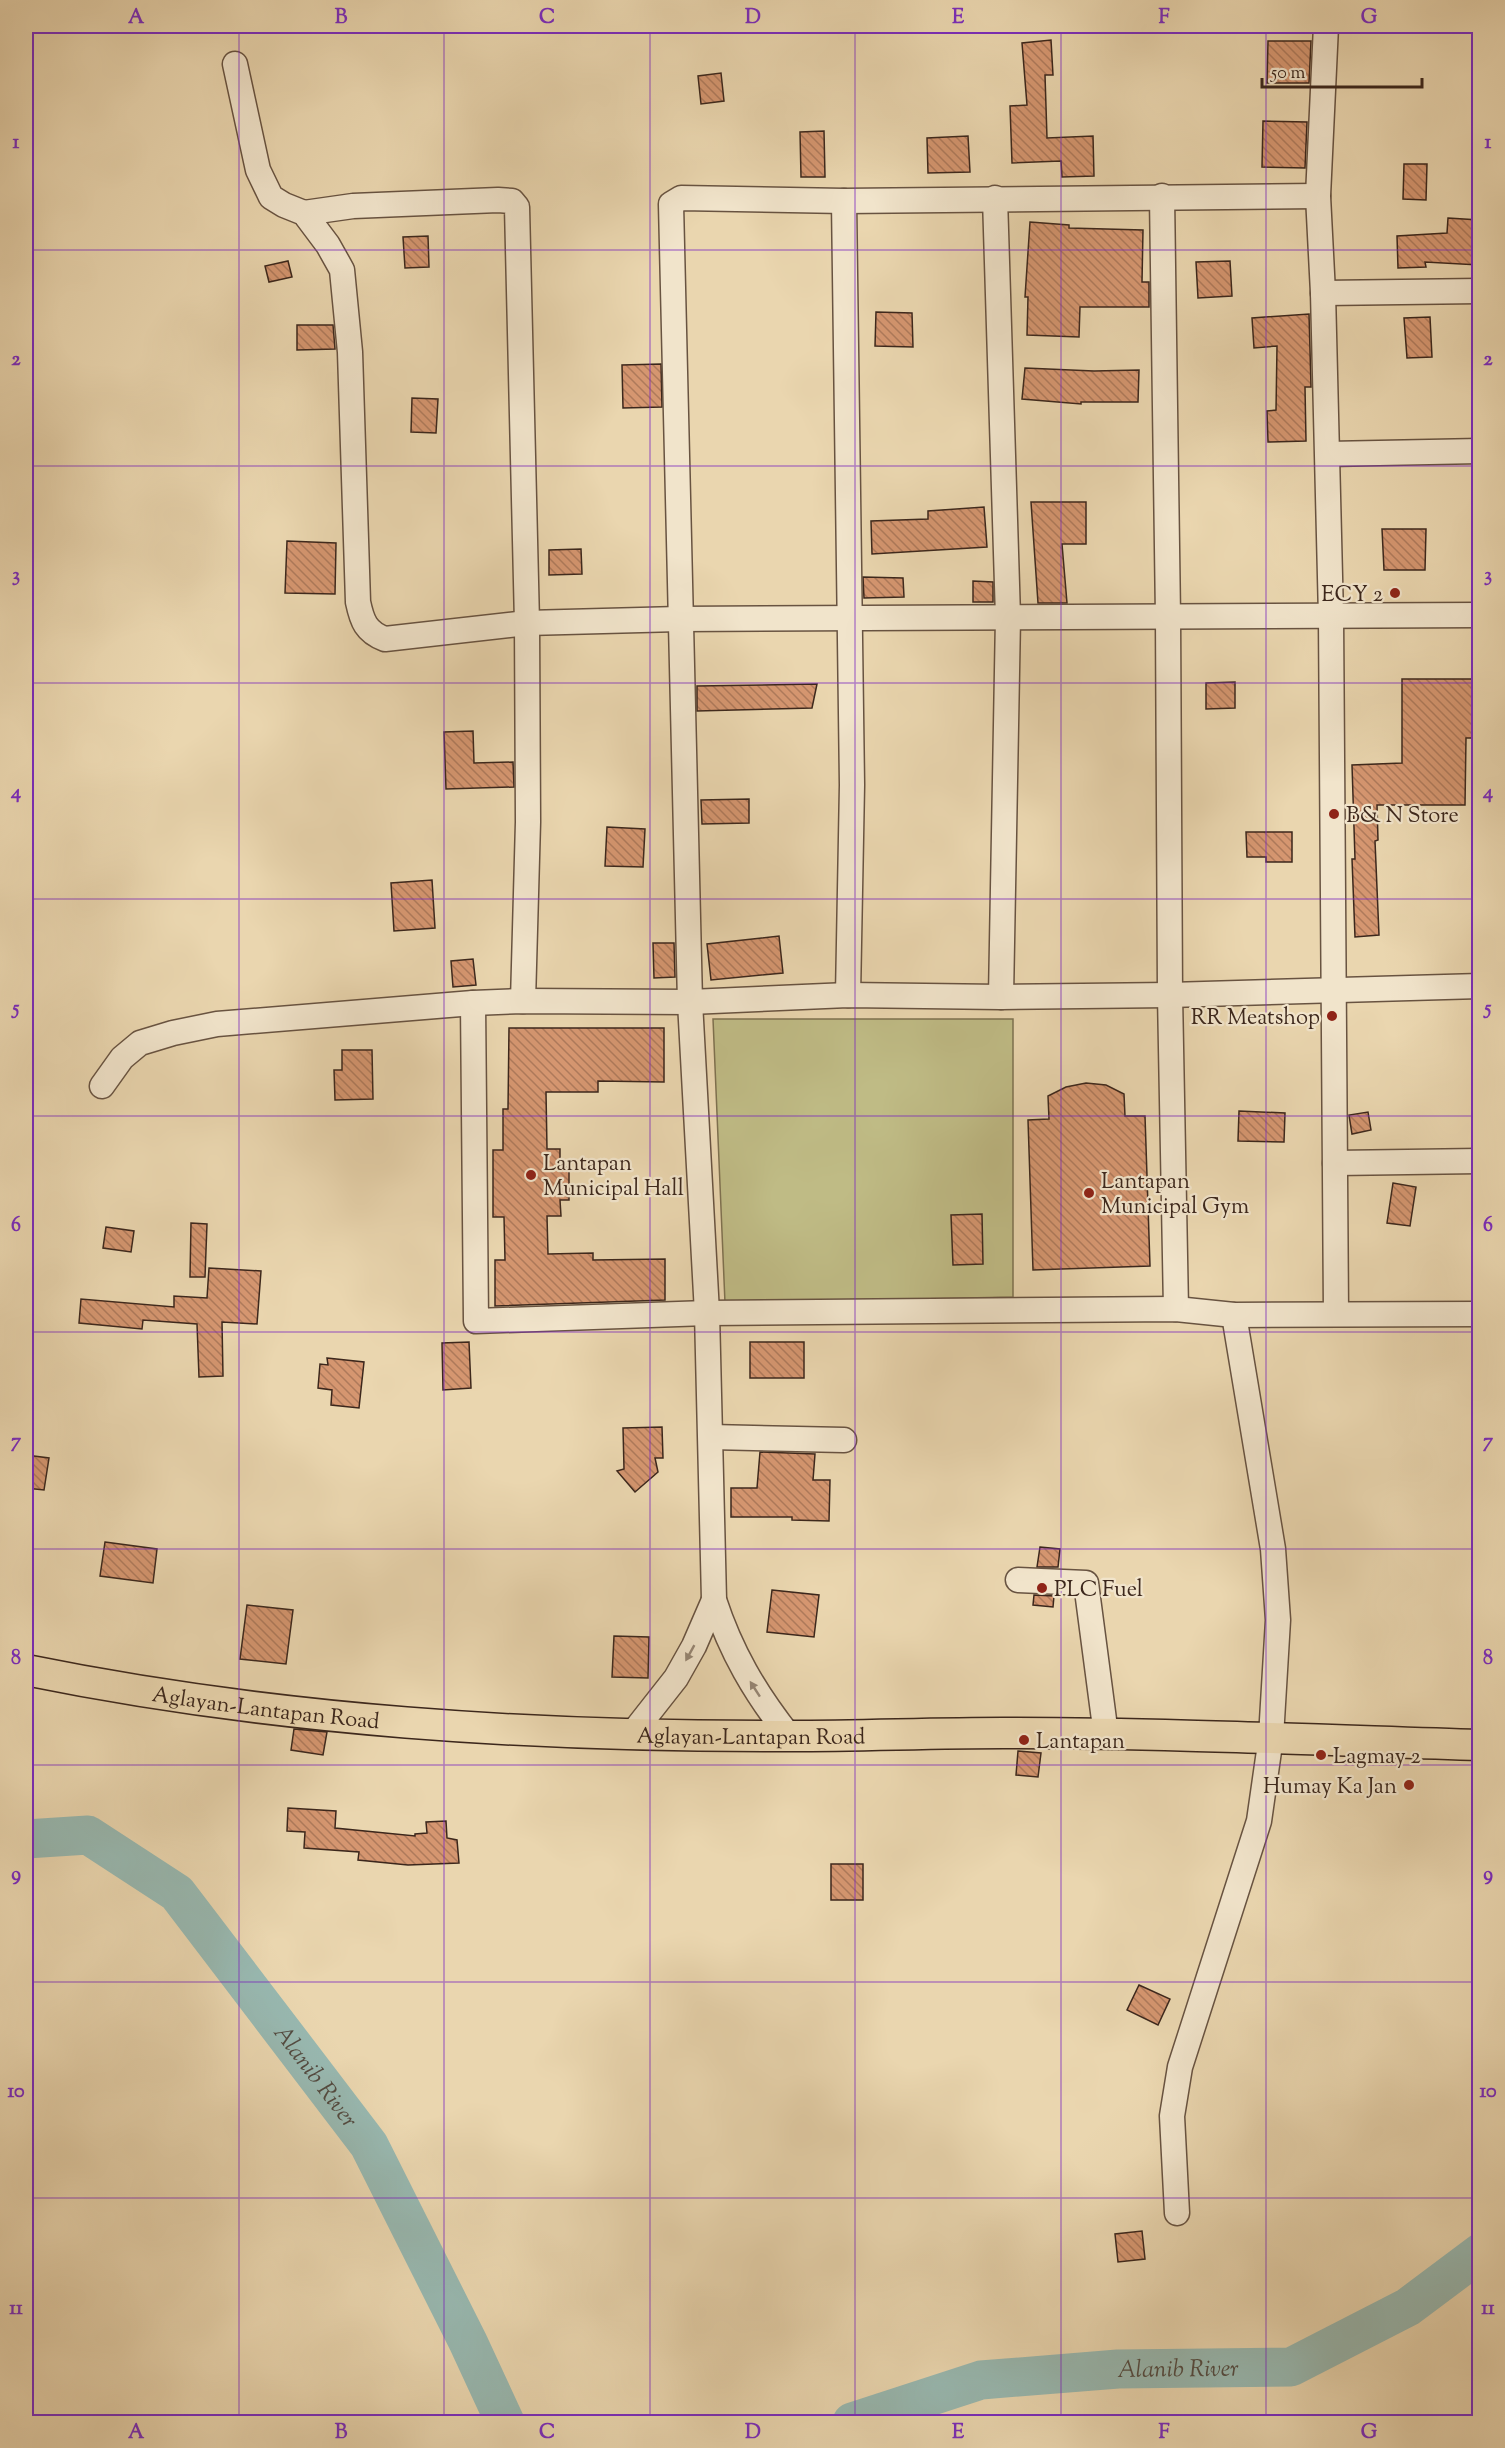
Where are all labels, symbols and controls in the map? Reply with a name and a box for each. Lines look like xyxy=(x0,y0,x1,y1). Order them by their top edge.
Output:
text: A xyxy=(128,4,145,33)
text: B xyxy=(335,4,348,33)
text: C xyxy=(539,4,555,33)
text: D xyxy=(745,4,761,33)
text: E xyxy=(952,4,965,33)
text: F xyxy=(1158,4,1170,33)
text: G xyxy=(1361,4,1378,33)
scale bar xyxy=(1262,51,1422,89)
text: 50 m xyxy=(1270,61,1306,87)
text: 1 xyxy=(13,129,20,158)
text: 1 xyxy=(1485,129,1492,158)
text: 2 xyxy=(11,346,21,375)
text: 2 xyxy=(1483,346,1493,375)
text: 3 xyxy=(12,562,20,591)
text: 3 xyxy=(1484,562,1492,591)
place label: ECY 2 xyxy=(1321,580,1383,612)
marker: ECY 2 xyxy=(1388,586,1402,600)
text: 4 xyxy=(10,779,21,808)
text: 4 xyxy=(1482,779,1493,808)
place label: B& N Store xyxy=(1346,801,1459,833)
marker: B& N Store xyxy=(1327,807,1341,821)
text: 5 xyxy=(11,995,20,1024)
text: 5 xyxy=(1483,995,1492,1024)
place label: RR Meatshop xyxy=(1191,1003,1320,1035)
marker: RR Meatshop xyxy=(1325,1009,1339,1023)
place label: Lantapan Municipal Hall xyxy=(543,1149,684,1206)
place label: Lantapan Municipal Gym xyxy=(1101,1167,1249,1224)
marker: Lantapan Municipal Hall xyxy=(524,1168,538,1182)
marker: Lantapan Municipal Gym xyxy=(1082,1186,1096,1200)
text: 6 xyxy=(11,1212,21,1241)
text: 6 xyxy=(1483,1212,1493,1241)
text: 7 xyxy=(11,1428,22,1457)
text: 7 xyxy=(1483,1428,1494,1457)
place label: PLC Fuel xyxy=(1054,1575,1143,1607)
marker: PLC Fuel xyxy=(1035,1581,1049,1595)
text: 8 xyxy=(11,1645,21,1674)
one-way arrow xyxy=(685,1645,695,1662)
text: 8 xyxy=(1483,1645,1493,1674)
street label: Aglayan-Lantapan Road xyxy=(150,1680,381,1739)
one-way arrow xyxy=(750,1681,761,1697)
street label: Aglayan-Lantapan Road xyxy=(636,1721,866,1755)
place label: Lantapan xyxy=(1036,1727,1125,1759)
marker: Lantapan xyxy=(1017,1733,1031,1747)
place label: Lagmay 2 xyxy=(1333,1742,1421,1774)
marker: Lagmay 2 xyxy=(1314,1748,1328,1762)
place label: Humay Ka Jan xyxy=(1263,1772,1397,1804)
marker: Humay Ka Jan xyxy=(1402,1778,1416,1792)
text: 9 xyxy=(11,1861,21,1890)
text: 9 xyxy=(1483,1861,1493,1890)
water label: Alanib River xyxy=(264,2018,365,2136)
text: 10 xyxy=(7,2078,25,2107)
text: 10 xyxy=(1479,2078,1497,2107)
text: 11 xyxy=(9,2295,23,2324)
text: 11 xyxy=(1481,2295,1495,2324)
water label: Alanib River xyxy=(1117,2353,1240,2388)
text: A xyxy=(128,2419,145,2448)
text: B xyxy=(335,2419,348,2448)
text: C xyxy=(539,2419,555,2448)
text: D xyxy=(745,2419,761,2448)
text: E xyxy=(952,2419,965,2448)
text: F xyxy=(1158,2419,1170,2448)
text: G xyxy=(1361,2419,1378,2448)

